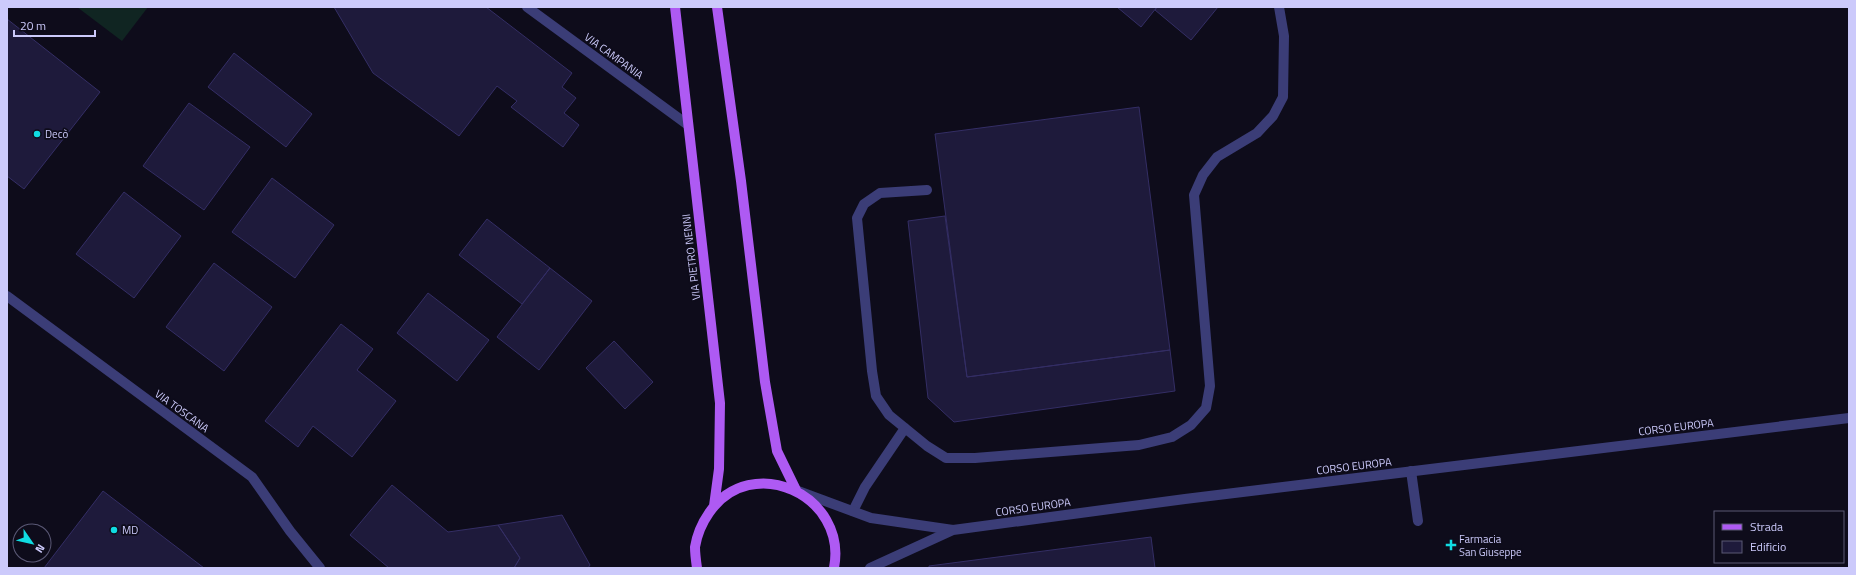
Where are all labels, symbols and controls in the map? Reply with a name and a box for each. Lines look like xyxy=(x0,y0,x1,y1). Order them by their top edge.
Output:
scale bar xyxy=(14,12,95,38)
text: 20 m xyxy=(20,16,46,35)
street label: VIA CAMPANIA xyxy=(581,29,647,83)
place label: Decò xyxy=(45,126,68,142)
marker: Decò xyxy=(32,129,42,139)
street label: VIA PIETRO NENNI xyxy=(678,213,704,301)
street label: VIA TOSCANA xyxy=(152,386,213,436)
street label: CORSO EUROPA xyxy=(1638,414,1715,440)
street label: CORSO EUROPA xyxy=(1316,453,1393,479)
street label: CORSO EUROPA xyxy=(995,494,1072,520)
legend xyxy=(1714,511,1844,563)
text: Strada xyxy=(1750,517,1783,536)
place label: MD xyxy=(122,522,138,538)
north arrow xyxy=(12,523,52,563)
marker: MD xyxy=(109,525,119,535)
place label: Farmacia San Giuseppe xyxy=(1459,531,1522,560)
text: Edificio xyxy=(1750,537,1786,556)
marker: Farmacia San Giuseppe xyxy=(1446,540,1456,550)
text: N xyxy=(32,541,49,556)

